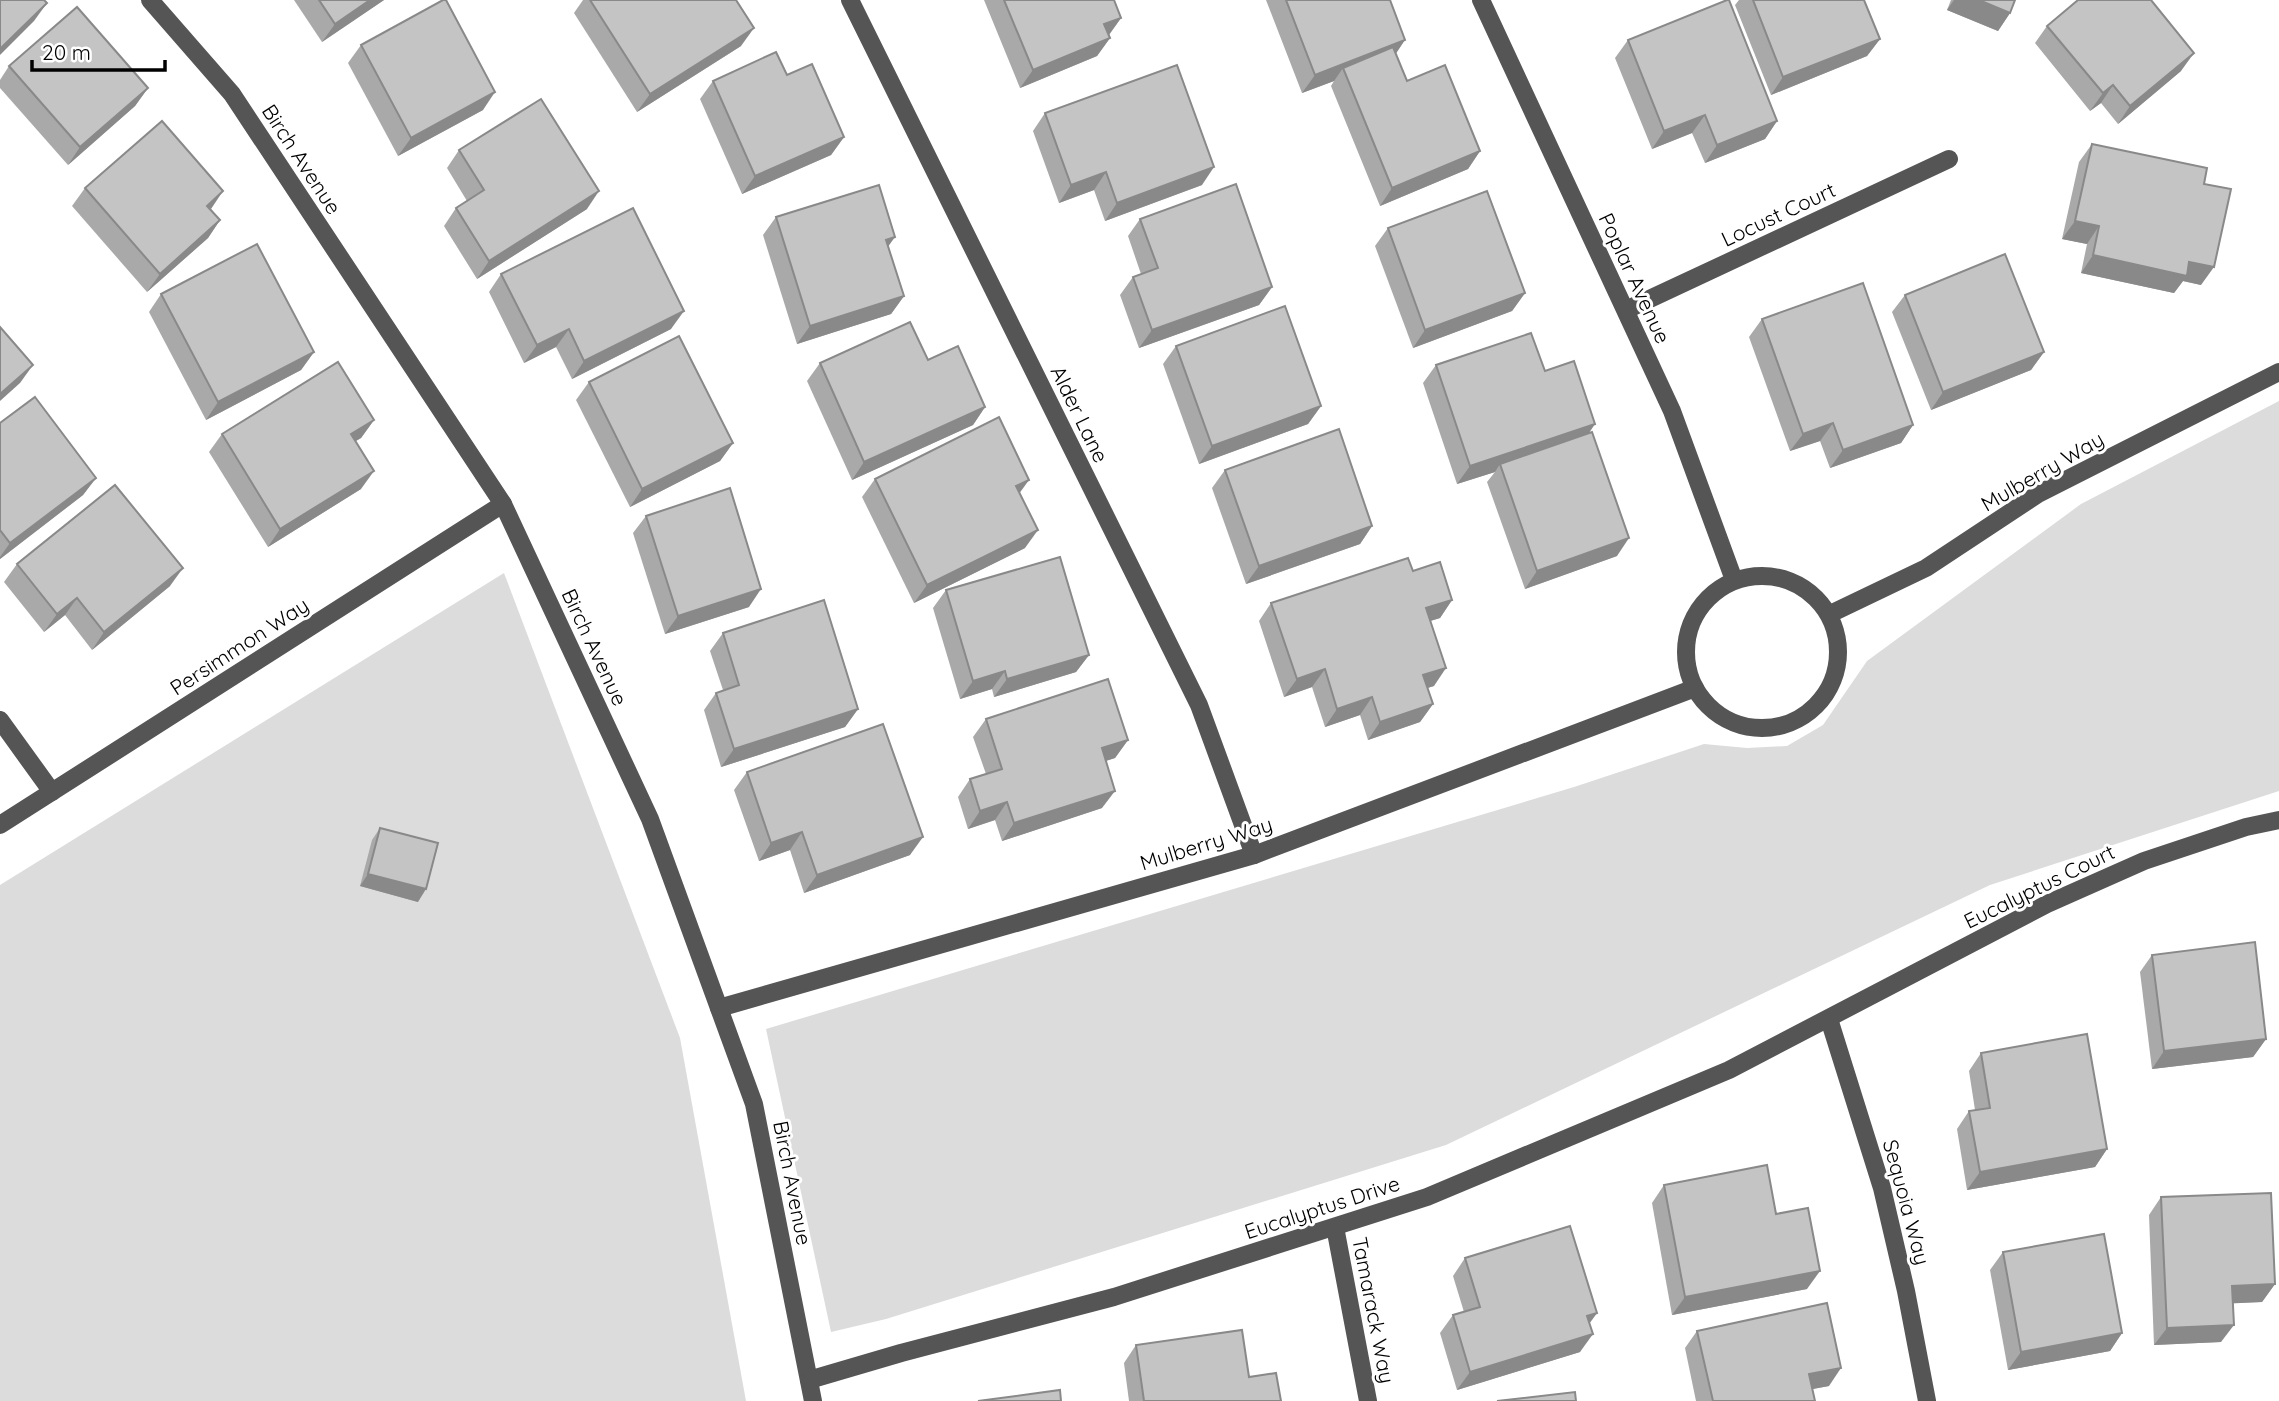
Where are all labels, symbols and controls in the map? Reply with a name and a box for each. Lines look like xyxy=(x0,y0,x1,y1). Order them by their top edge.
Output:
scale bar xyxy=(32,28,164,72)
text: 20 m xyxy=(42,39,91,65)
street label: Birch Avenue xyxy=(257,99,347,219)
street label: Locust Court xyxy=(1717,176,1839,252)
street label: Poplar Avenue xyxy=(1593,209,1677,347)
street label: Alder Lane xyxy=(1045,361,1115,467)
street label: Mulberry Way xyxy=(1976,425,2108,517)
street label: Birch Avenue xyxy=(557,584,633,710)
street label: Persimmon Way xyxy=(165,591,313,701)
street label: Mulberry Way xyxy=(1137,810,1275,876)
street label: Eucalyptus Court xyxy=(1959,838,2119,934)
street label: Birch Avenue xyxy=(768,1119,818,1247)
street label: Sequoia Way xyxy=(1878,1136,1936,1268)
street label: Eucalyptus Drive xyxy=(1241,1170,1403,1244)
street label: Tamarack Way xyxy=(1347,1235,1401,1385)

